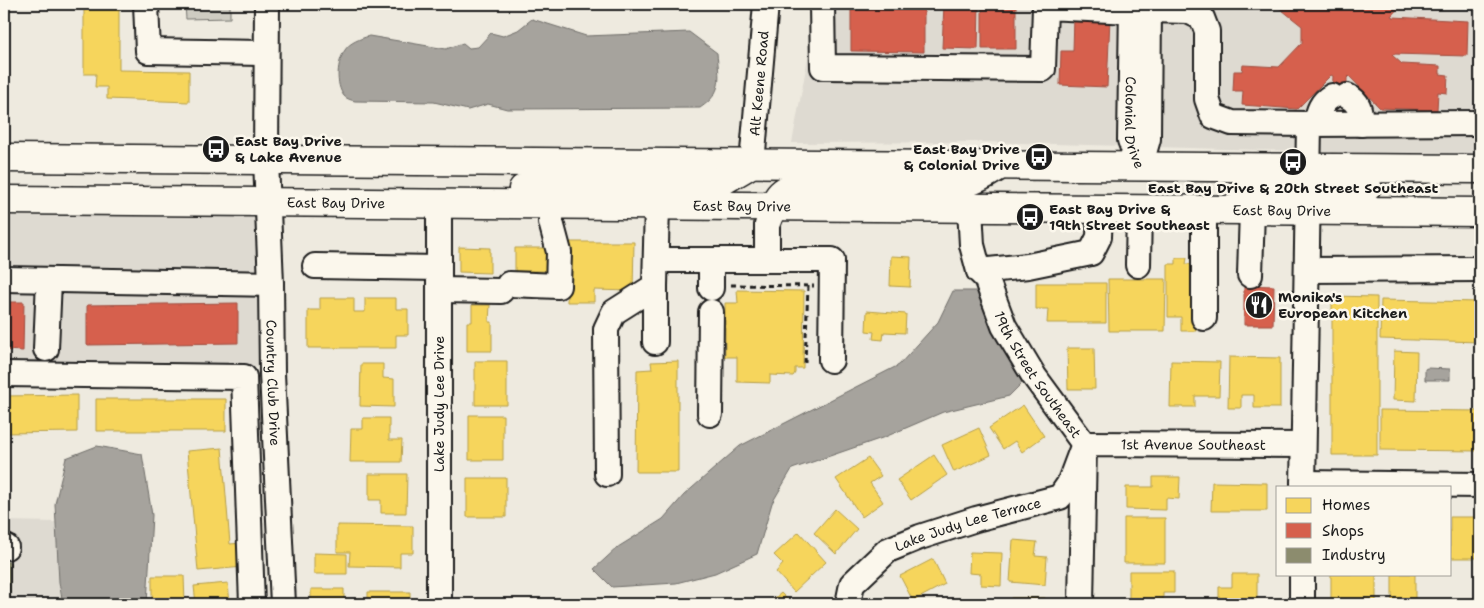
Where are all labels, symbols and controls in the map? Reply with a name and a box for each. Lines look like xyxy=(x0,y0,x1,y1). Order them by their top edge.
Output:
street label: Alt Keene Road xyxy=(745,30,773,137)
street label: Colonial Drive xyxy=(1121,76,1149,171)
place label: East Bay Drive & Lake Avenue xyxy=(235,132,342,166)
bus stop icon: East Bay Drive & Lake Avenue xyxy=(201,134,231,164)
place label: East Bay Drive & Colonial Drive xyxy=(904,140,1020,174)
bus stop icon: East Bay Drive & Colonial Drive xyxy=(1024,142,1054,172)
bus stop icon: East Bay Drive & 20th Street Southeast xyxy=(1278,147,1308,177)
place label: East Bay Drive & 20th Street Southeast xyxy=(1148,179,1439,197)
street label: East Bay Drive xyxy=(287,193,385,212)
street label: East Bay Drive xyxy=(693,197,791,215)
place label: East Bay Drive & 19th Street Southeast xyxy=(1049,200,1210,234)
street label: East Bay Drive xyxy=(1233,201,1331,220)
bus stop icon: East Bay Drive & 19th Street Southeast xyxy=(1015,202,1045,232)
place label: Monika's European Kitchen xyxy=(1278,288,1407,322)
restaurant icon: Monika's European Kitchen xyxy=(1244,290,1274,320)
street label: 19th Street Southeast xyxy=(990,309,1085,441)
street label: Country Club Drive xyxy=(262,320,284,446)
street label: Lake Judy Lee Drive xyxy=(430,336,448,472)
street label: 1st Avenue Southeast xyxy=(1121,435,1266,454)
legend xyxy=(1276,486,1452,576)
street label: Lake Judy Lee Terrace xyxy=(892,493,1043,555)
text: Homes xyxy=(1322,495,1370,515)
text: Shops xyxy=(1322,521,1364,541)
text: Industry xyxy=(1322,545,1386,565)

